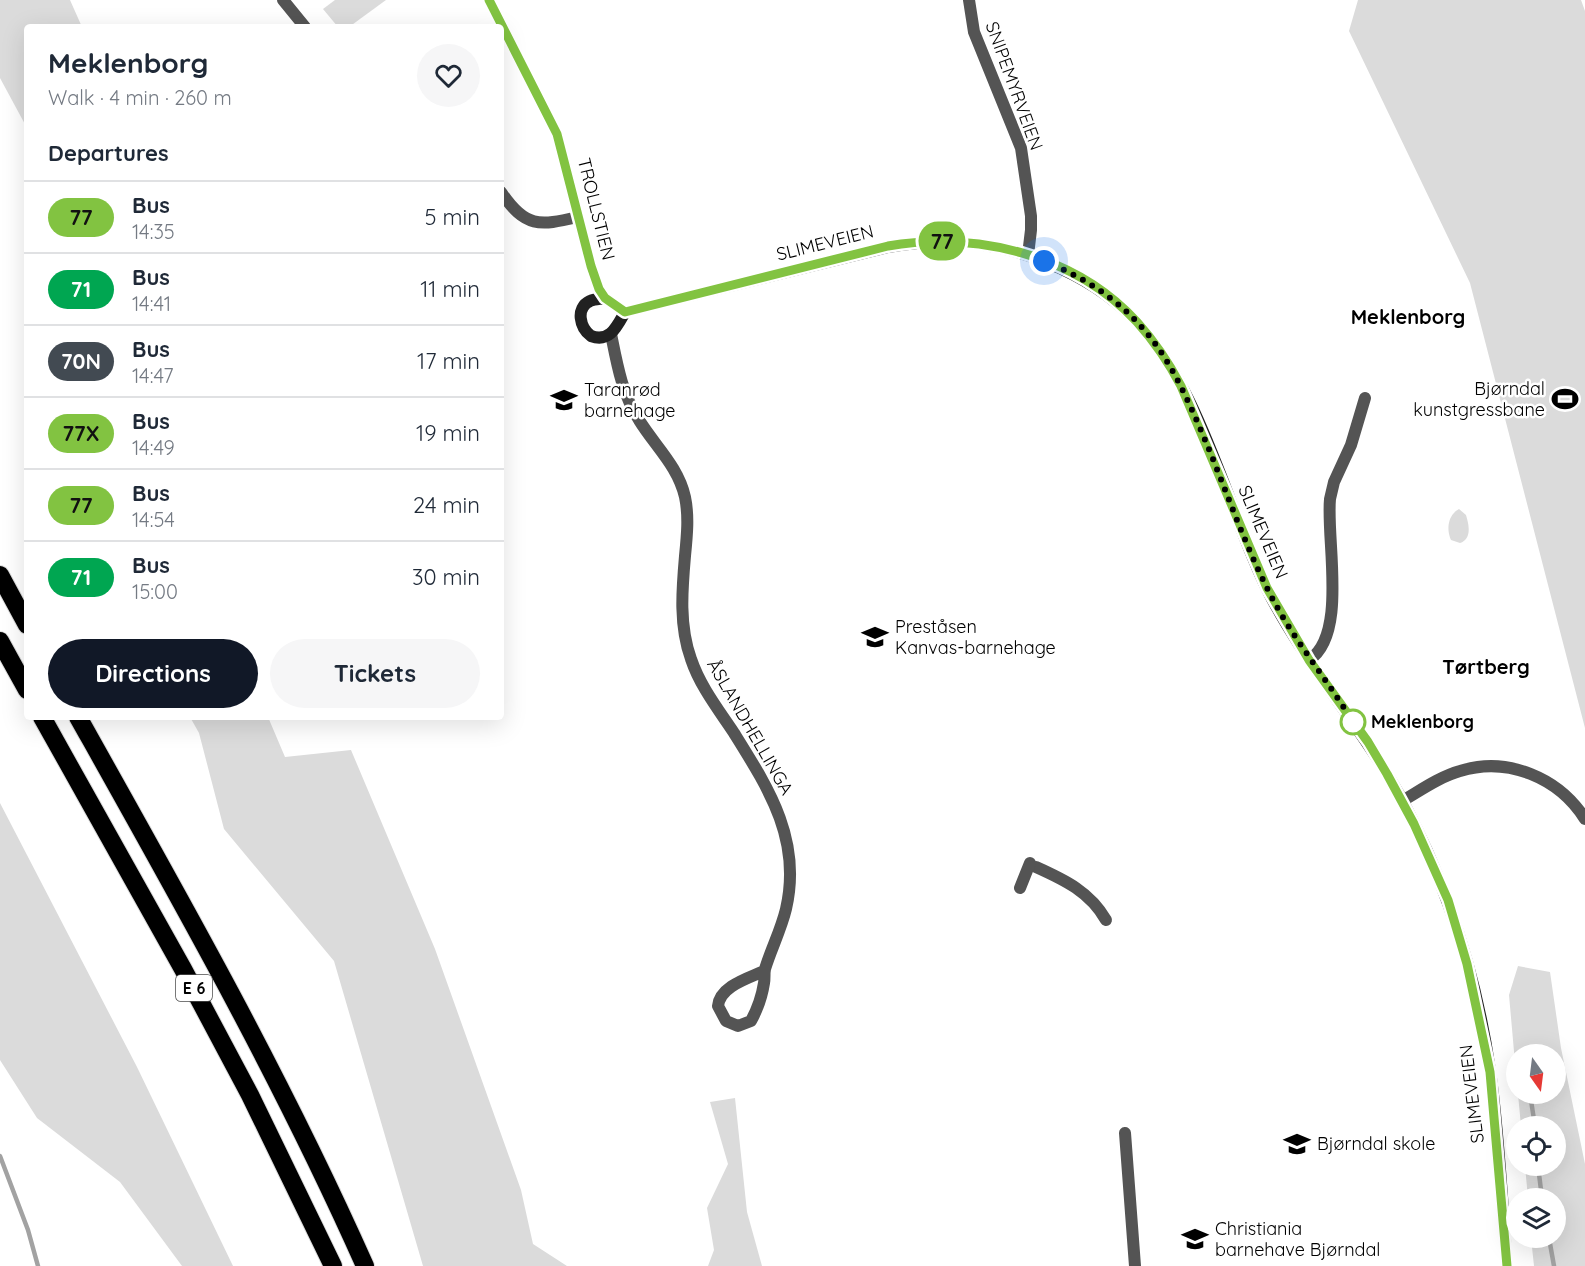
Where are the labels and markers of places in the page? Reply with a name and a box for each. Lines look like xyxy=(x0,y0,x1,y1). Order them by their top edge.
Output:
place label: Bjørndal kunstgressbane xyxy=(1413,377,1545,421)
place label: Taranrød barnehage xyxy=(584,378,676,422)
sports icon: Bjørndal kunstgressbane xyxy=(1550,384,1580,414)
school or university icon: Taranrød barnehage xyxy=(549,385,579,415)
place label: Preståsen Kanvas-barnehage xyxy=(895,615,1056,659)
school or university icon: Preståsen Kanvas-barnehage xyxy=(860,622,890,652)
marker: Meklenborg xyxy=(1340,709,1366,735)
place label: Meklenborg xyxy=(1371,710,1474,733)
school or university icon: Bjørndal skole xyxy=(1282,1129,1312,1159)
place label: Bjørndal skole xyxy=(1317,1132,1435,1155)
place label: Christiania barnehave Bjørndal xyxy=(1215,1217,1381,1261)
school or university icon: Christiania barnehave Bjørndal xyxy=(1180,1224,1210,1254)

